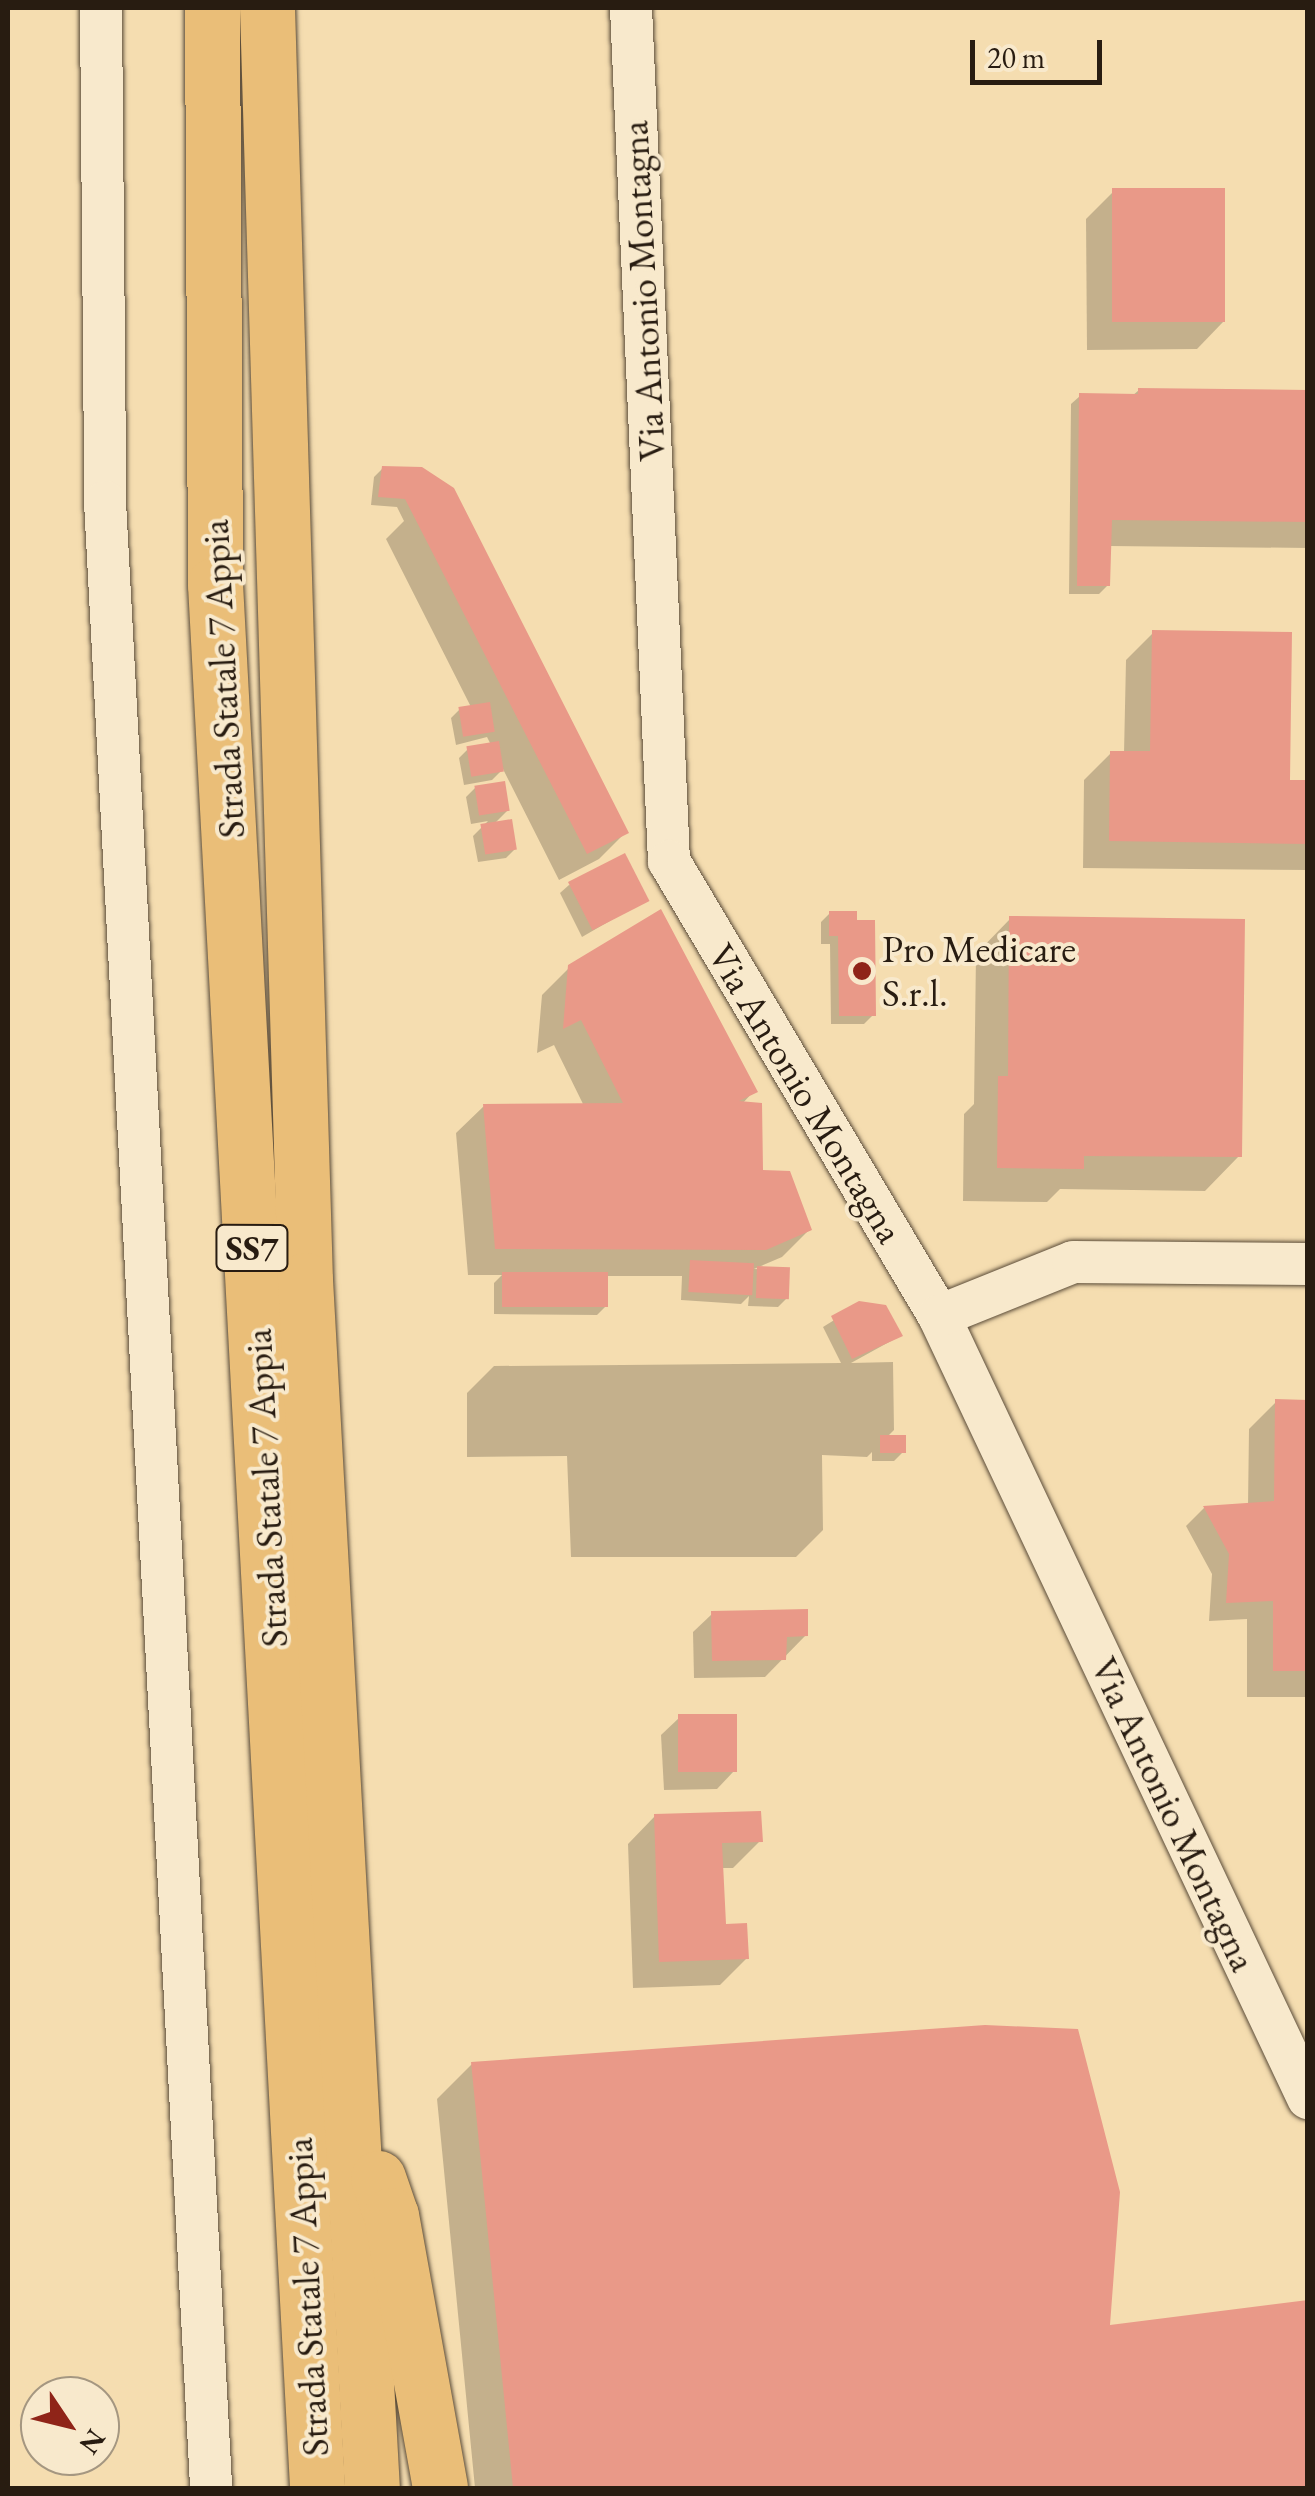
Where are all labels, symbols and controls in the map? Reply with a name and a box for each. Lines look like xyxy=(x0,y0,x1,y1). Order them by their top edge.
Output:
scale bar xyxy=(975,20,1108,82)
text: 20 m xyxy=(987,38,1045,77)
street label: Via Antonio Montagna xyxy=(611,120,675,462)
street label: Strada Statale 7 Appia xyxy=(192,519,254,839)
place label: Pro Medicare S.r.l. xyxy=(882,926,1076,1016)
street label: Via Antonio Montagna xyxy=(699,935,913,1251)
marker: Pro Medicare S.r.l. xyxy=(851,960,873,982)
road number: SS7 xyxy=(214,1218,290,1278)
street label: Strada Statale 7 Appia xyxy=(235,1328,297,1648)
street label: Via Antonio Montagna xyxy=(1081,1650,1267,1978)
street label: Strada Statale 7 Appia xyxy=(276,2137,338,2457)
north arrow xyxy=(20,2376,120,2476)
text: N xyxy=(72,2422,114,2462)

